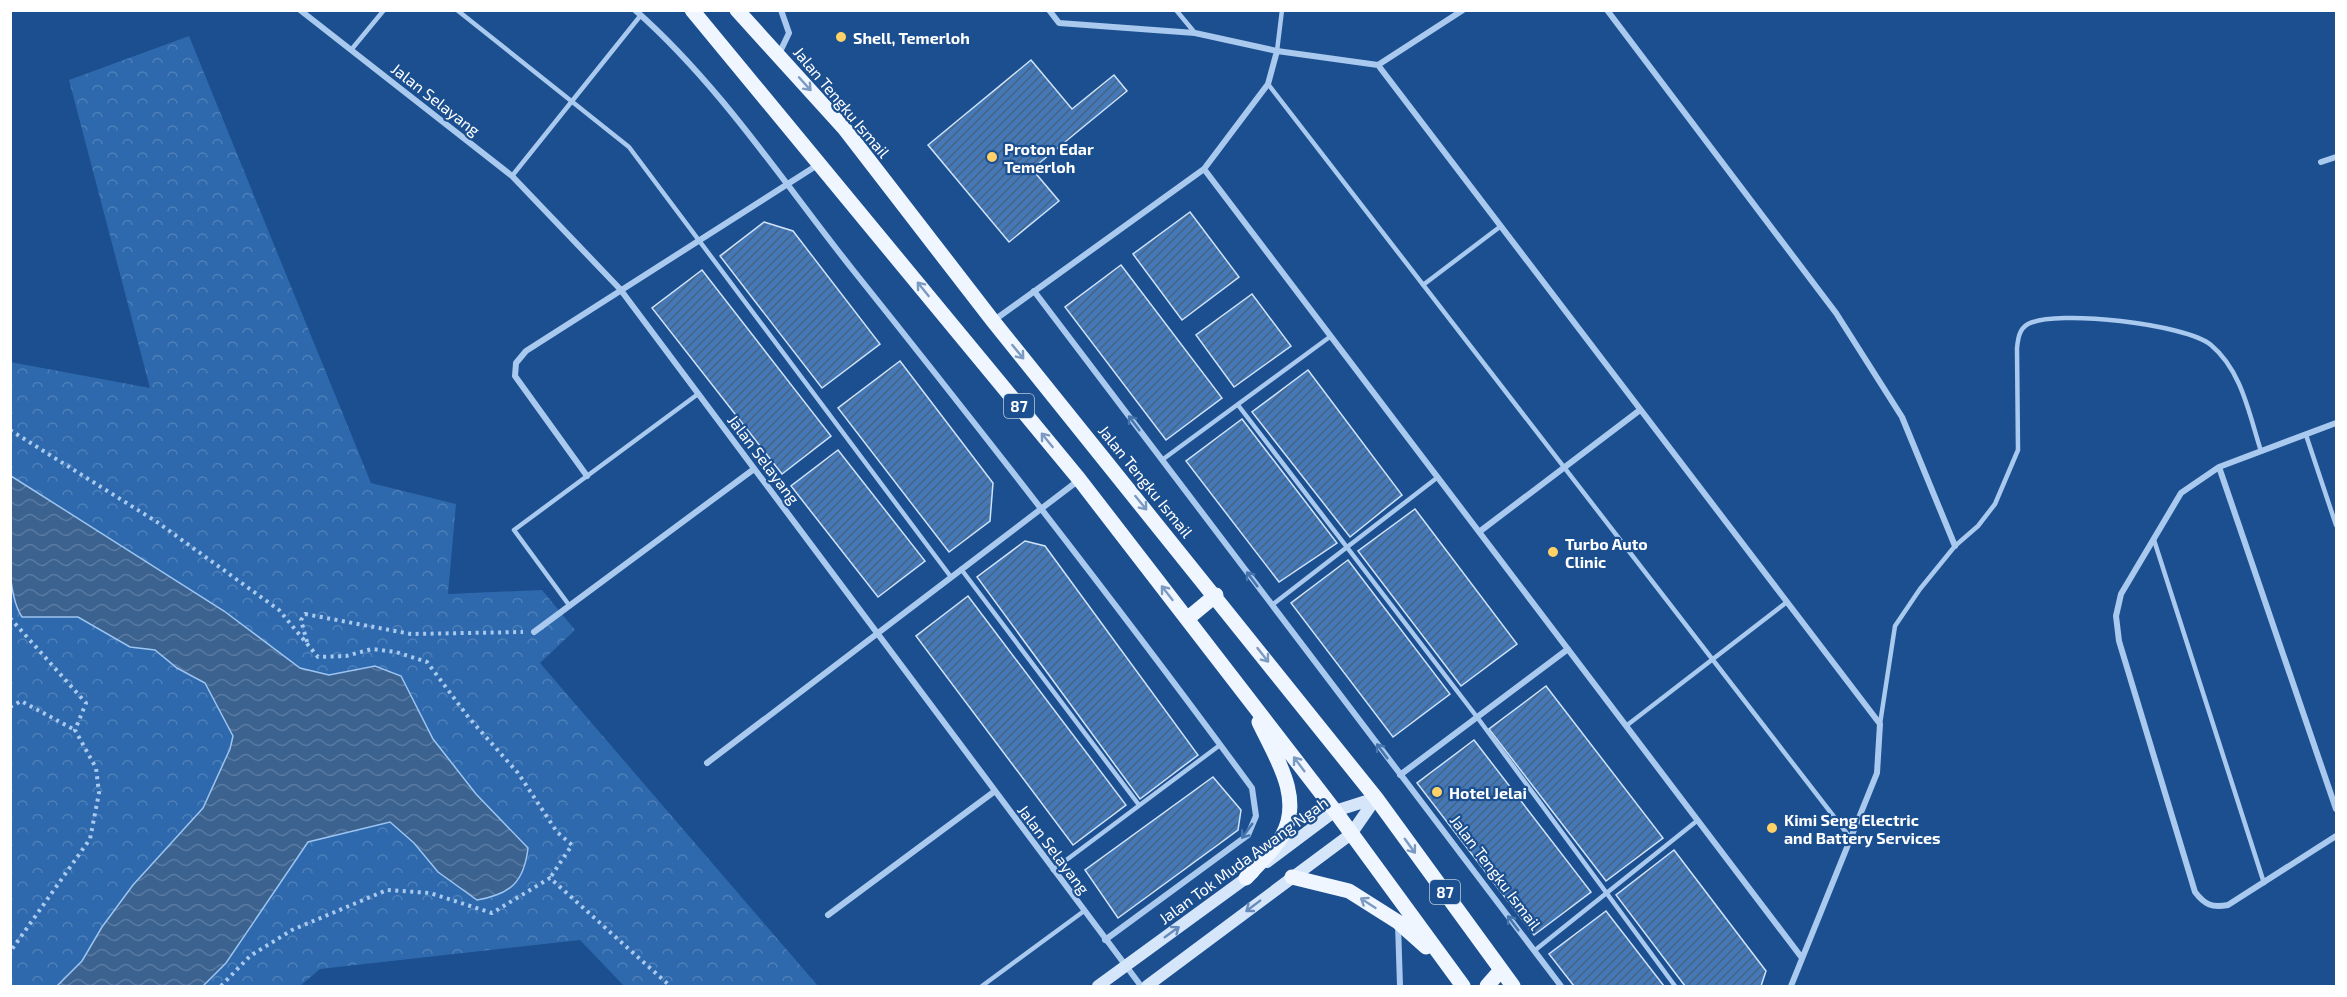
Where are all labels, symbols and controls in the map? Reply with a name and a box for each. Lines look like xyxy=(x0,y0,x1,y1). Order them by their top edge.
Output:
place label: Shell, Temerloh xyxy=(853,28,970,47)
marker: Shell, Temerloh xyxy=(834,30,848,44)
street label: Jalan Tengku Ismail xyxy=(790,43,894,162)
street label: Jalan Selayang xyxy=(388,59,484,140)
one-way arrow xyxy=(798,76,812,91)
place label: Proton Edar Temerloh xyxy=(1004,139,1094,176)
marker: Proton Edar Temerloh xyxy=(985,150,999,164)
one-way arrow xyxy=(916,282,930,297)
one-way arrow xyxy=(1012,343,1025,359)
road number: 87 xyxy=(1004,394,1034,418)
street label: Jalan Selayang xyxy=(724,411,804,508)
one-way arrow xyxy=(1128,416,1140,432)
street label: Jalan Tengku Ismail xyxy=(1095,421,1197,541)
one-way arrow xyxy=(1040,432,1053,448)
one-way arrow xyxy=(1134,495,1148,510)
place label: Turbo Auto Clinic xyxy=(1565,534,1648,571)
marker: Turbo Auto Clinic xyxy=(1546,545,1560,559)
one-way arrow xyxy=(1245,571,1258,587)
one-way arrow xyxy=(1161,586,1174,602)
one-way arrow xyxy=(1256,647,1269,663)
one-way arrow xyxy=(1376,743,1389,759)
one-way arrow xyxy=(1293,757,1305,773)
place label: Hotel Jelai xyxy=(1449,783,1527,802)
marker: Hotel Jelai xyxy=(1430,785,1444,799)
street label: Jalan Tok Muda Awang Ngah xyxy=(1155,792,1331,928)
street label: Jalan Selayang xyxy=(1014,801,1094,898)
place label: Kimi Seng Electric and Battery Services xyxy=(1784,810,1941,848)
street label: Jalan Tengku Ismail xyxy=(1447,811,1546,934)
marker: Kimi Seng Electric and Battery Services xyxy=(1765,821,1779,835)
one-way arrow xyxy=(1241,823,1253,839)
one-way arrow xyxy=(1404,837,1417,853)
road number: 87 xyxy=(1430,880,1460,904)
one-way arrow xyxy=(1360,897,1377,909)
one-way arrow xyxy=(1246,900,1262,912)
one-way arrow xyxy=(1506,916,1519,932)
one-way arrow xyxy=(1164,926,1180,938)

